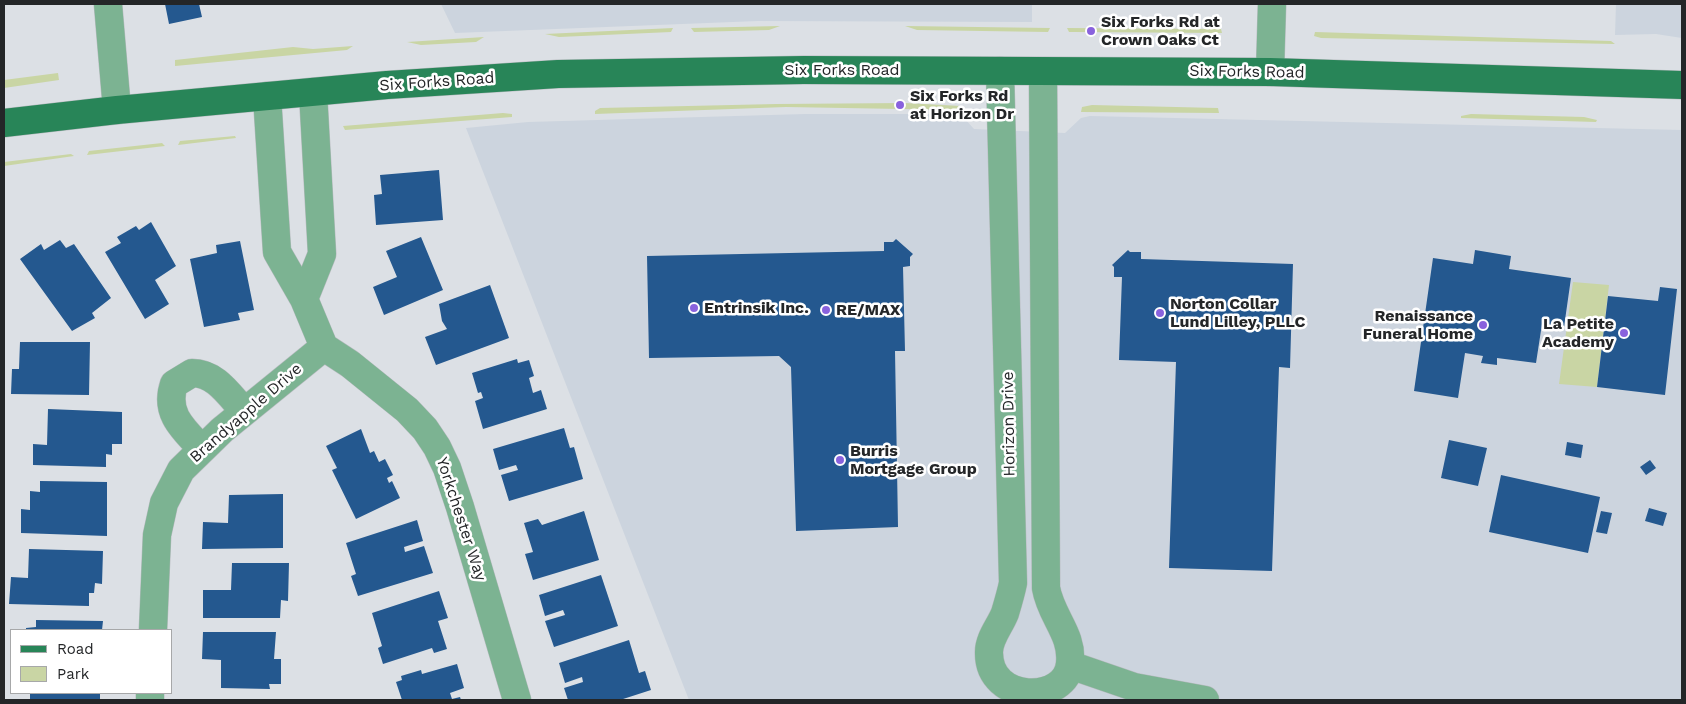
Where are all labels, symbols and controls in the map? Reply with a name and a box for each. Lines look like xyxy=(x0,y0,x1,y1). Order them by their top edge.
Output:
place label: Six Forks Rd at Crown Oaks Ct xyxy=(1101,12,1220,50)
marker: Six Forks Rd at Crown Oaks Ct xyxy=(1085,25,1097,37)
street label: Six Forks Road xyxy=(784,60,900,80)
street label: Six Forks Road xyxy=(1189,61,1305,83)
street label: Six Forks Road xyxy=(379,68,495,96)
place label: Six Forks Rd at Horizon Dr xyxy=(910,86,1014,124)
marker: Six Forks Rd at Horizon Dr xyxy=(894,99,906,111)
place label: Norton Collar Lund Lilley, PLLC xyxy=(1170,294,1305,332)
place label: Entrinsik Inc. xyxy=(704,298,809,318)
place label: RE/MAX xyxy=(836,300,900,320)
marker: Entrinsik Inc. xyxy=(688,302,700,314)
marker: RE/MAX xyxy=(820,304,832,316)
place label: Renaissance Funeral Home xyxy=(1363,306,1473,344)
marker: Norton Collar Lund Lilley, PLLC xyxy=(1154,307,1166,319)
place label: La Petite Academy xyxy=(1542,314,1614,352)
marker: Renaissance Funeral Home xyxy=(1477,319,1489,331)
marker: La Petite Academy xyxy=(1618,327,1630,339)
street label: Brandyapple Drive xyxy=(186,359,306,467)
street label: Horizon Drive xyxy=(998,371,1020,477)
place label: Burris Mortgage Group xyxy=(850,441,977,479)
marker: Burris Mortgage Group xyxy=(834,454,846,466)
street label: Yorkchester Way xyxy=(432,455,490,583)
legend xyxy=(10,629,172,694)
text: Road xyxy=(57,640,94,658)
text: Park xyxy=(57,665,89,683)

